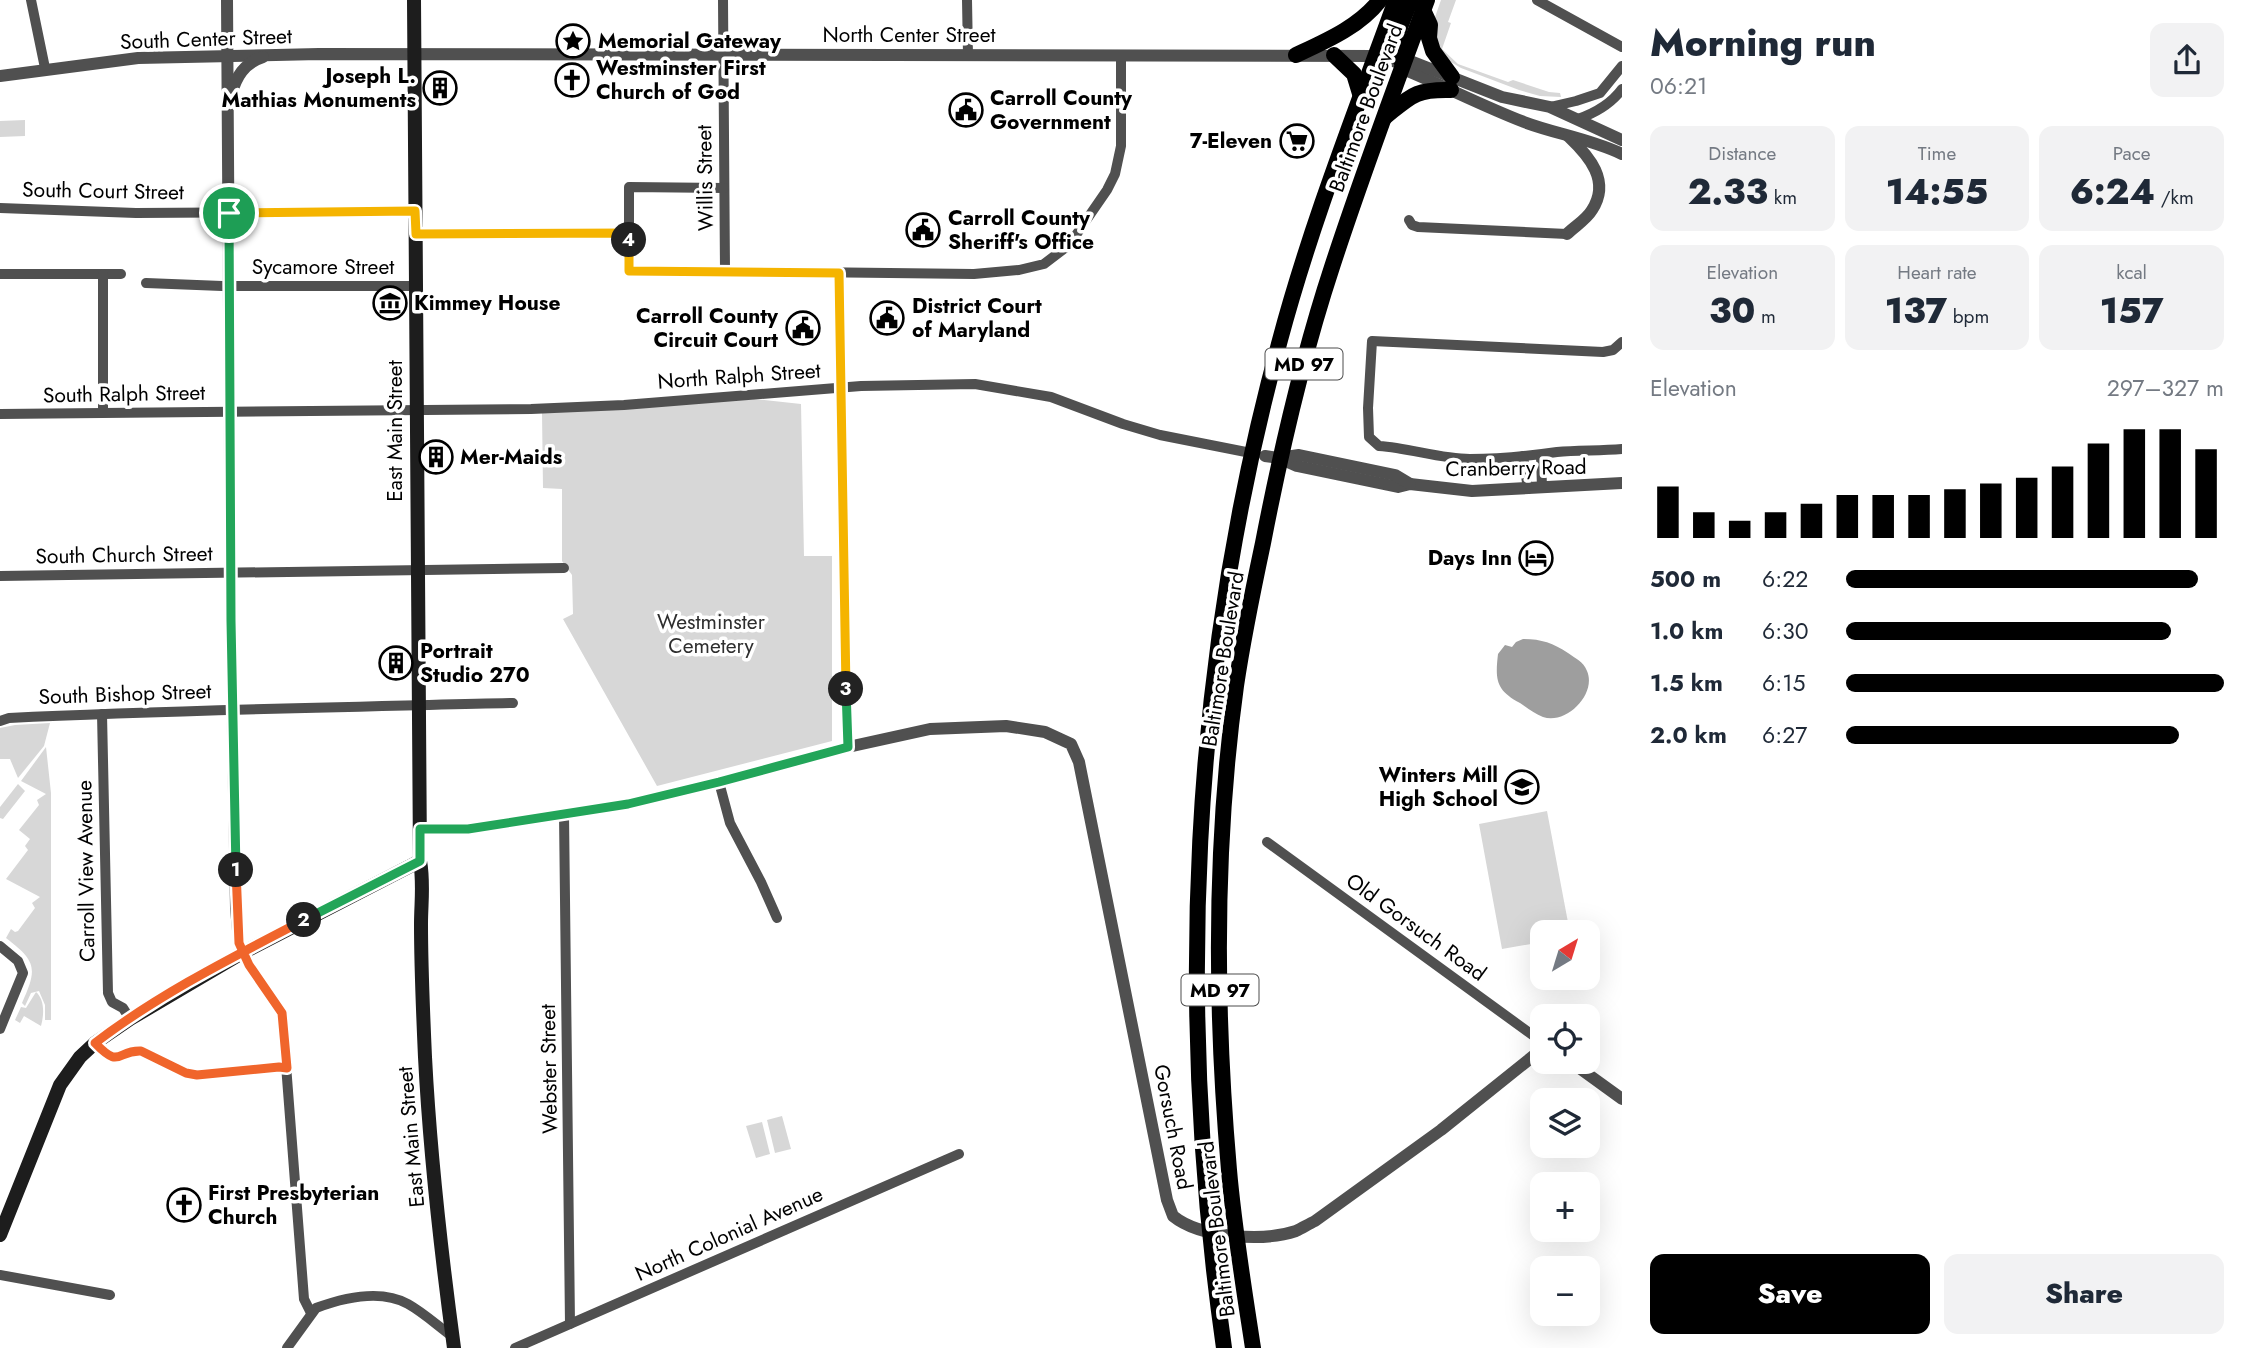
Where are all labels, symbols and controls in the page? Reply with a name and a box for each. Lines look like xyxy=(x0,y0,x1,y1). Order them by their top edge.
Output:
text: Morning run xyxy=(1650,15,1876,70)
street label: North Center Street xyxy=(823,20,996,50)
street label: Baltimore Boulevard xyxy=(1322,20,1410,196)
street label: South Center Street xyxy=(119,21,293,57)
place icon: Memorial Gateway xyxy=(554,22,592,60)
button: share xyxy=(2150,23,2224,97)
place label: Memorial Gateway xyxy=(598,26,782,56)
place label: Westminster First Church of God xyxy=(596,53,766,107)
place label: Joseph L. Mathias Monuments xyxy=(222,61,416,115)
church icon: Westminster First Church of God xyxy=(553,61,591,99)
building icon: Joseph L. Mathias Monuments xyxy=(421,69,459,107)
text: 06:21 xyxy=(1650,69,1707,103)
place label: Carroll County Government xyxy=(990,83,1133,137)
public building icon: Carroll County Government xyxy=(947,91,985,129)
supermarket icon: 7-Eleven xyxy=(1278,122,1316,160)
street label: Willis Street xyxy=(689,125,721,231)
place label: 7-Eleven xyxy=(1190,126,1272,156)
text: Distance xyxy=(1708,140,1776,167)
text: Time xyxy=(1918,140,1956,167)
text: Pace xyxy=(2113,140,2151,167)
text: 2.33 xyxy=(1688,167,1768,217)
text: 14:55 xyxy=(1886,167,1988,217)
text: 6:24 xyxy=(2070,167,2155,217)
street label: South Court Street xyxy=(22,175,184,207)
pin xyxy=(199,183,259,243)
text: km xyxy=(1768,184,1797,211)
text: /km xyxy=(2155,184,2194,211)
icon: arrive xyxy=(210,194,248,232)
place label: Carroll County Sheriff's Office xyxy=(948,203,1094,257)
public building icon: Carroll County Sheriff's Office xyxy=(904,211,942,249)
pin: 4 xyxy=(612,222,646,258)
text: 4 xyxy=(622,226,635,253)
street label: Sycamore Street xyxy=(252,252,394,282)
text: Elevation xyxy=(1706,259,1778,286)
text: Heart rate xyxy=(1897,259,1977,286)
text: kcal xyxy=(2116,259,2147,286)
museum icon: Kimmey House xyxy=(371,284,409,322)
text: 30 xyxy=(1709,286,1755,336)
text: 137 xyxy=(1885,286,1947,336)
text: 157 xyxy=(2100,286,2164,336)
place label: Kimmey House xyxy=(414,288,560,318)
place label: District Court of Maryland xyxy=(912,291,1042,345)
public building icon: District Court of Maryland xyxy=(868,299,906,337)
place label: Carroll County Circuit Court xyxy=(636,301,779,355)
text: m xyxy=(1755,303,1776,330)
text: bpm xyxy=(1947,303,1989,330)
public building icon: Carroll County Circuit Court xyxy=(784,309,822,347)
road number: MD 97 xyxy=(1266,348,1342,380)
street label: North Ralph Street xyxy=(656,355,822,397)
street label: East Main Street xyxy=(380,360,410,502)
text: Elevation xyxy=(1650,371,1737,405)
text: 297–327 m xyxy=(2107,371,2224,405)
street label: South Ralph Street xyxy=(43,378,205,410)
building icon: Mer-Maids xyxy=(417,438,455,476)
place label: Mer-Maids xyxy=(460,442,563,472)
street label: Cranberry Road xyxy=(1445,452,1587,484)
street label: South Church Street xyxy=(35,538,213,572)
hotel icon: Days Inn xyxy=(1517,539,1555,577)
place label: Days Inn xyxy=(1428,543,1512,573)
text: 500 m xyxy=(1650,562,1721,596)
text: 6:22 xyxy=(1762,562,1808,596)
street label: Baltimore Boulevard xyxy=(1194,569,1252,749)
park label: Westminster Cemetery xyxy=(657,607,766,661)
text: 1.0 km xyxy=(1650,614,1723,648)
text: 6:30 xyxy=(1762,614,1809,648)
place label: Portrait Studio 270 xyxy=(420,636,530,690)
building icon: Portrait Studio 270 xyxy=(377,644,415,682)
text: 1.5 km xyxy=(1650,666,1723,700)
text: 6:15 xyxy=(1762,666,1805,700)
pin: 3 xyxy=(828,672,864,706)
text: 3 xyxy=(840,675,851,702)
street label: South Bishop Street xyxy=(38,676,212,712)
text: 2.0 km xyxy=(1650,718,1727,752)
text: 6:27 xyxy=(1762,718,1807,752)
place label: Winters Mill High School xyxy=(1379,760,1498,814)
school or university icon: Winters Mill High School xyxy=(1503,768,1541,806)
street label: Carroll View Avenue xyxy=(69,780,103,962)
pin: 1 xyxy=(218,852,254,888)
text: 1 xyxy=(231,856,240,883)
street label: Old Gorsuch Road xyxy=(1340,866,1492,988)
pin: 2 xyxy=(286,902,322,937)
text: 2 xyxy=(297,906,310,933)
north arrow xyxy=(1530,920,1600,990)
map controls xyxy=(1530,920,1600,1326)
road number: MD 97 xyxy=(1182,974,1258,1006)
street label: Webster Street xyxy=(533,1004,565,1134)
button: locate xyxy=(1530,1004,1600,1074)
street label: Gorsuch Road xyxy=(1146,1062,1200,1192)
street label: East Main Street xyxy=(390,1065,432,1209)
button: layers xyxy=(1530,1088,1600,1158)
street label: Baltimore Boulevard xyxy=(1191,1139,1243,1319)
button: + xyxy=(1530,1172,1600,1242)
place label: First Presbyterian Church xyxy=(208,1178,379,1232)
street label: North Colonial Avenue xyxy=(630,1179,828,1289)
church icon: First Presbyterian Church xyxy=(165,1186,203,1224)
button: Save xyxy=(1650,1254,1930,1334)
button: Share xyxy=(1944,1254,2224,1334)
button: − xyxy=(1530,1256,1600,1326)

